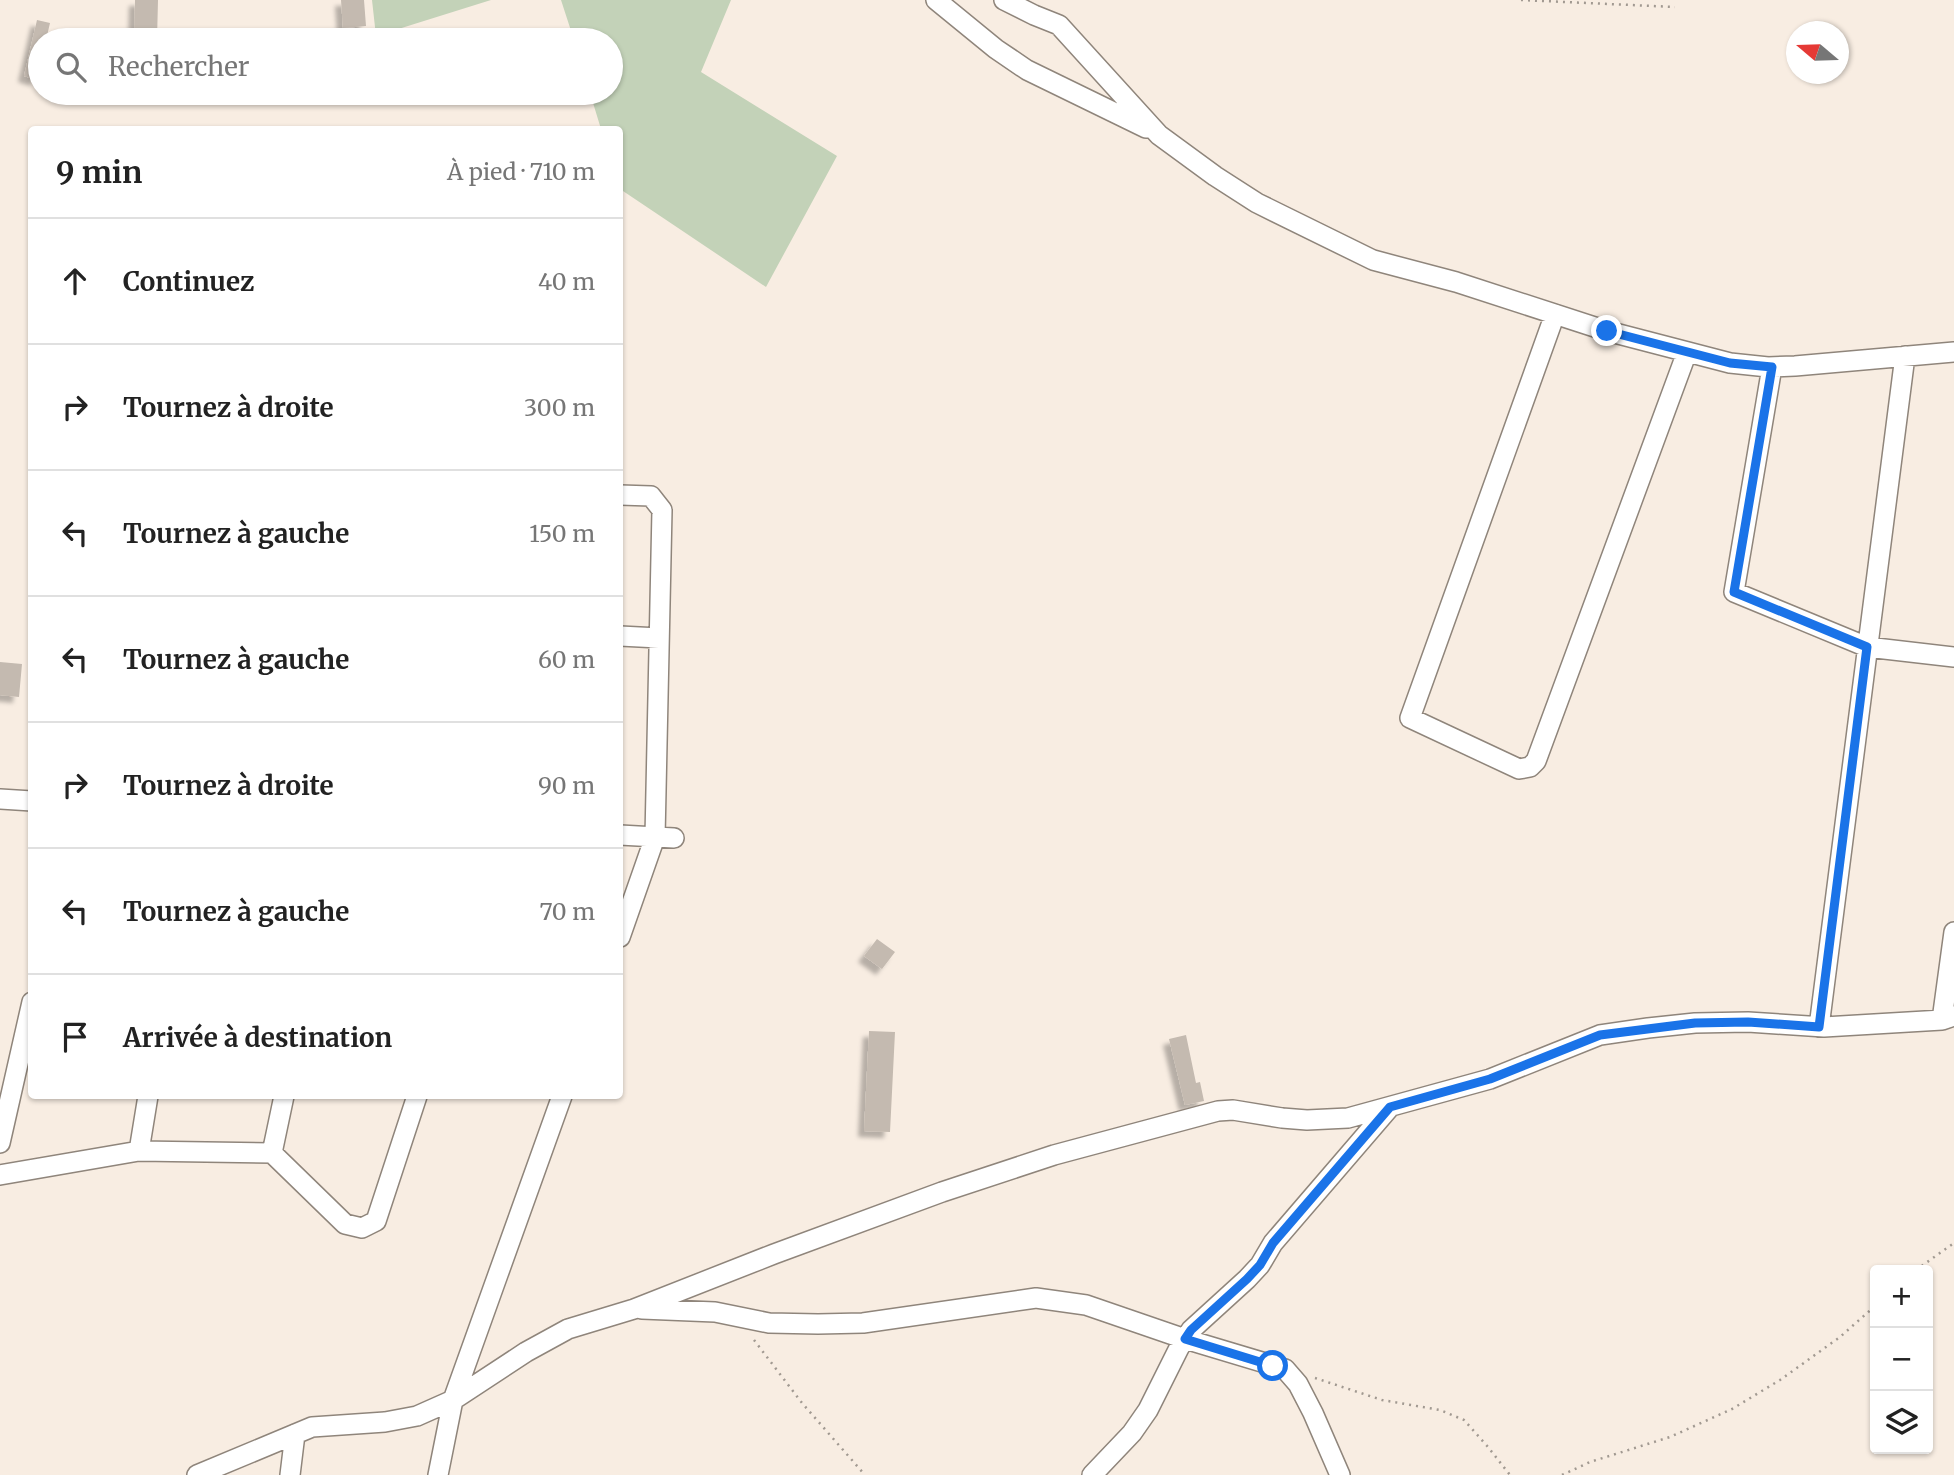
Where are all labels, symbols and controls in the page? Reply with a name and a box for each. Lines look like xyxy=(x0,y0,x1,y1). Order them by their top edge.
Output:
north arrow xyxy=(1786,21,1849,84)
search box xyxy=(28,28,623,105)
icon: search xyxy=(52,48,90,86)
text: Rechercher xyxy=(108,50,250,83)
text: 9 min xyxy=(56,153,142,191)
text: À pied · 710 m xyxy=(447,157,595,186)
icon: ahead xyxy=(56,262,94,300)
text: Continuez xyxy=(123,265,254,298)
text: 40 m xyxy=(538,267,595,296)
route end xyxy=(1591,315,1622,346)
icon: right xyxy=(56,388,94,426)
text: Tournez à droite xyxy=(123,391,334,424)
text: 300 m xyxy=(524,393,595,422)
icon: left xyxy=(56,514,94,552)
text: Tournez à gauche xyxy=(123,517,349,550)
text: 150 m xyxy=(529,519,595,548)
icon: left xyxy=(56,640,94,678)
text: Tournez à gauche xyxy=(123,643,349,676)
text: 60 m xyxy=(538,645,595,674)
icon: right xyxy=(56,766,94,804)
text: Tournez à droite xyxy=(123,769,334,802)
text: 90 m xyxy=(538,771,595,800)
icon: left xyxy=(56,892,94,930)
text: Tournez à gauche xyxy=(123,895,349,928)
text: 70 m xyxy=(539,897,595,926)
icon: arrive xyxy=(56,1018,94,1056)
text: Arrivée à destination xyxy=(123,1021,392,1054)
map controls xyxy=(1870,1265,1933,1454)
button: + xyxy=(1870,1265,1933,1328)
button: − xyxy=(1870,1328,1933,1391)
route start xyxy=(1257,1350,1288,1381)
button: layers xyxy=(1870,1391,1933,1454)

